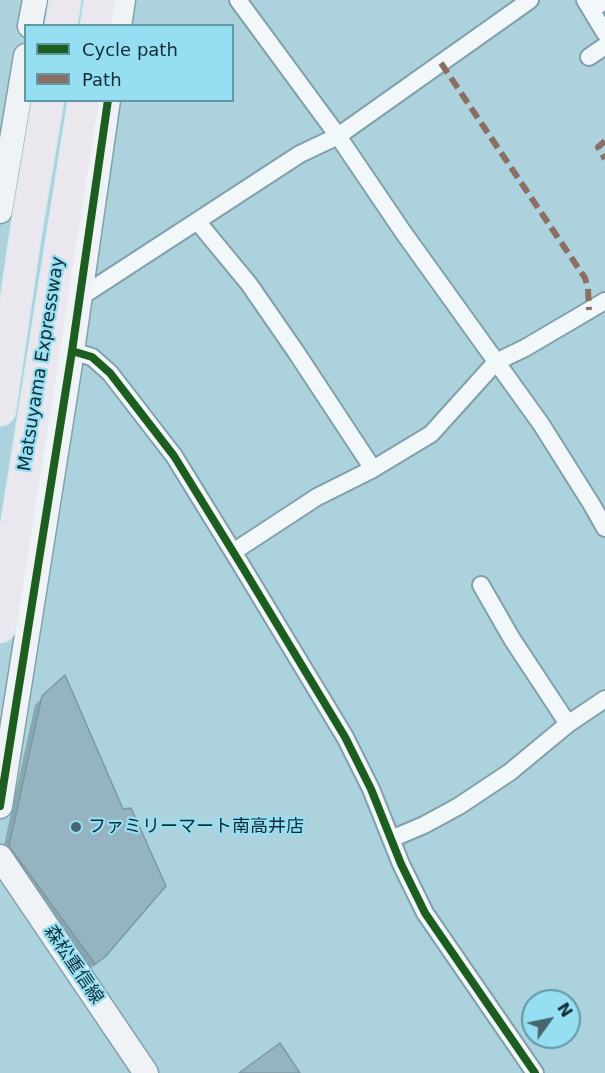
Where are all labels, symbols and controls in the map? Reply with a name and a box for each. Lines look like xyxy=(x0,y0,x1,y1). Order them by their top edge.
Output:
legend xyxy=(24,24,234,102)
text: Cycle path xyxy=(82,39,178,60)
text: Path xyxy=(82,69,122,90)
street label: Matsuyama Expressway xyxy=(14,255,70,473)
place label: ファミリーマート南高井店 xyxy=(88,816,304,838)
marker: ファミリーマート南高井店 xyxy=(69,820,83,834)
street label: 森松重信線 xyxy=(39,922,107,1008)
north arrow xyxy=(521,989,581,1049)
text: N xyxy=(553,999,576,1021)

